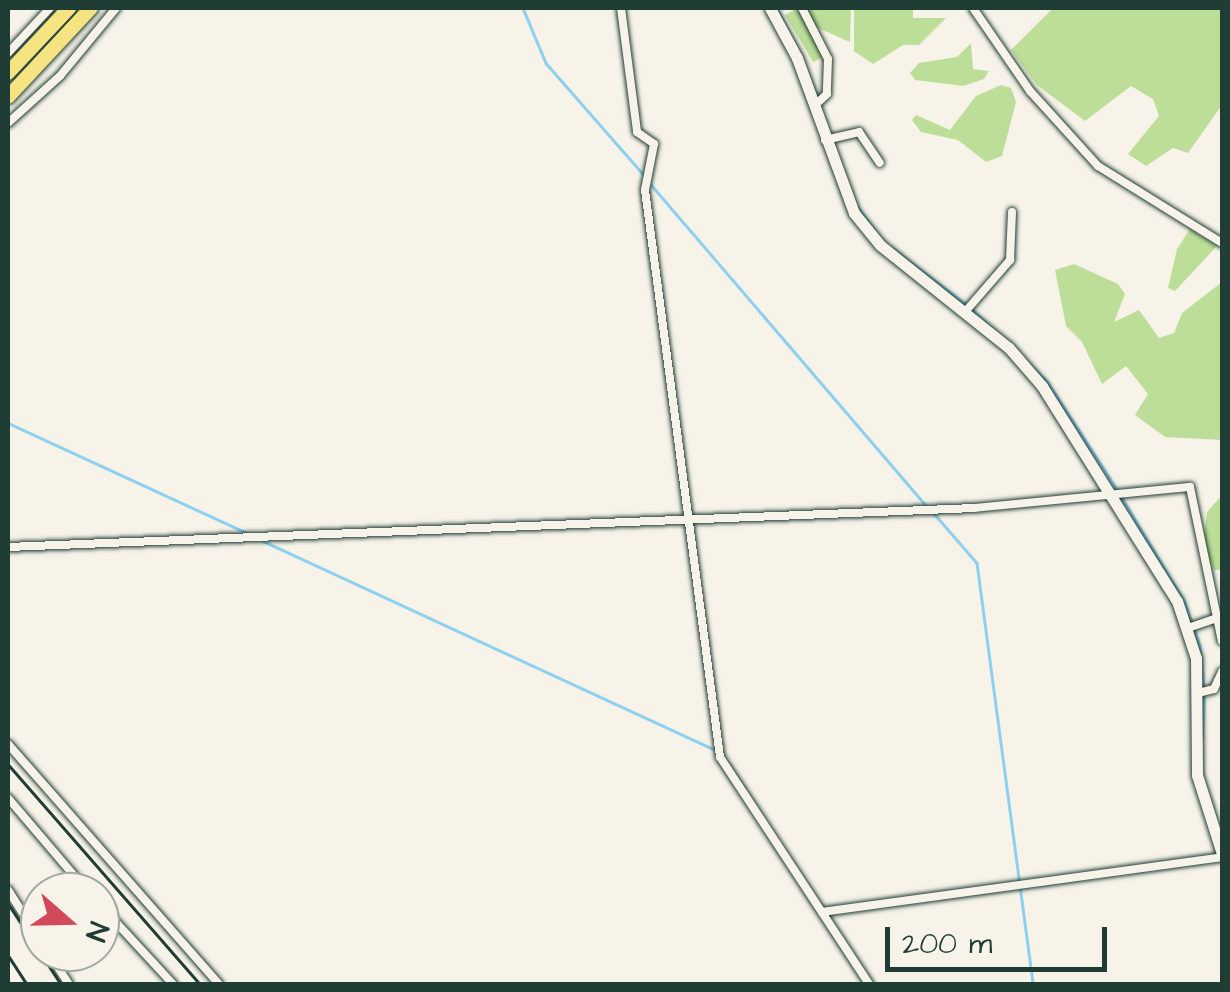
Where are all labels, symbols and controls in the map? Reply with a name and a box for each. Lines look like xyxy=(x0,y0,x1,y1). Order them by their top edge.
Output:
north arrow xyxy=(20,872,120,972)
scale bar xyxy=(890,907,1112,969)
text: N xyxy=(75,917,118,947)
text: 200 m xyxy=(902,923,992,965)

